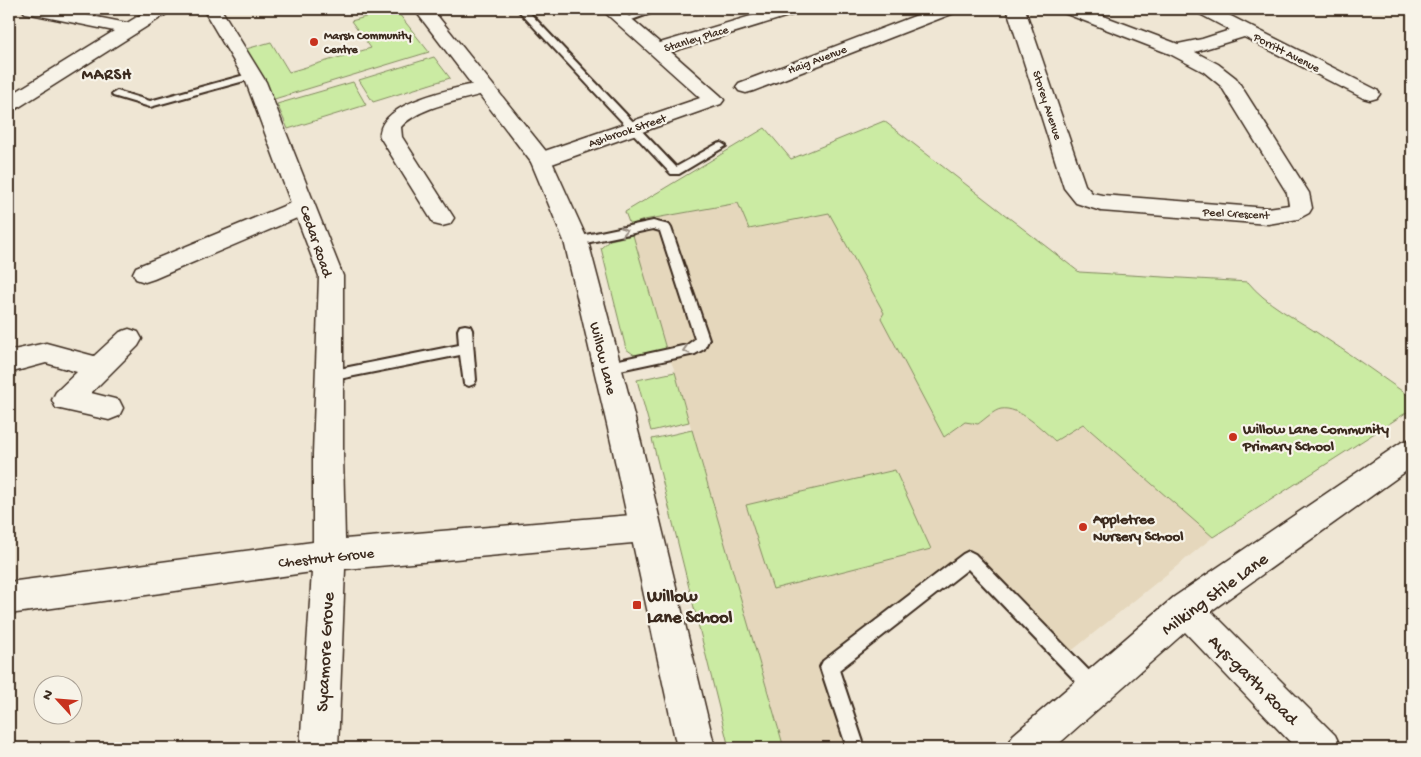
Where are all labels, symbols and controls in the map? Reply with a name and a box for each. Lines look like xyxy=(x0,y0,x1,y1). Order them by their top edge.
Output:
street label: Stanley Place xyxy=(663,23,731,56)
place label: Marsh Community Centre xyxy=(323,30,412,58)
street label: Porritt Avenue xyxy=(1250,31,1322,77)
marker: Marsh Community Centre xyxy=(308,36,320,48)
street label: Haig Avenue xyxy=(786,43,850,78)
district label: MARSH xyxy=(82,67,132,86)
street label: Storey Avenue xyxy=(1028,69,1064,143)
street label: Ashbrook Street xyxy=(587,112,669,152)
street label: Cedar Road xyxy=(294,203,336,281)
street label: Peel Crescent xyxy=(1201,206,1271,224)
one-way arrow xyxy=(620,226,628,237)
street label: Willow Lane xyxy=(584,320,620,397)
one-way arrow xyxy=(682,345,690,355)
place label: Willow Lane Community Primary School xyxy=(1242,421,1390,456)
marker: Willow Lane Community Primary School xyxy=(1227,431,1239,443)
place label: Appletree Nursery School xyxy=(1092,511,1184,546)
marker: Appletree Nursery School xyxy=(1077,521,1089,533)
street label: Chestnut Grove xyxy=(277,545,375,573)
street label: Milking Stile Lane xyxy=(1158,549,1274,641)
place label: Willow Lane School xyxy=(646,587,733,629)
street label: Sycamore Grove xyxy=(313,591,340,712)
marker: Willow Lane School xyxy=(631,599,643,611)
street label: Ays-garth Road xyxy=(1203,631,1303,731)
north arrow xyxy=(32,674,82,724)
text: N xyxy=(39,688,58,703)

